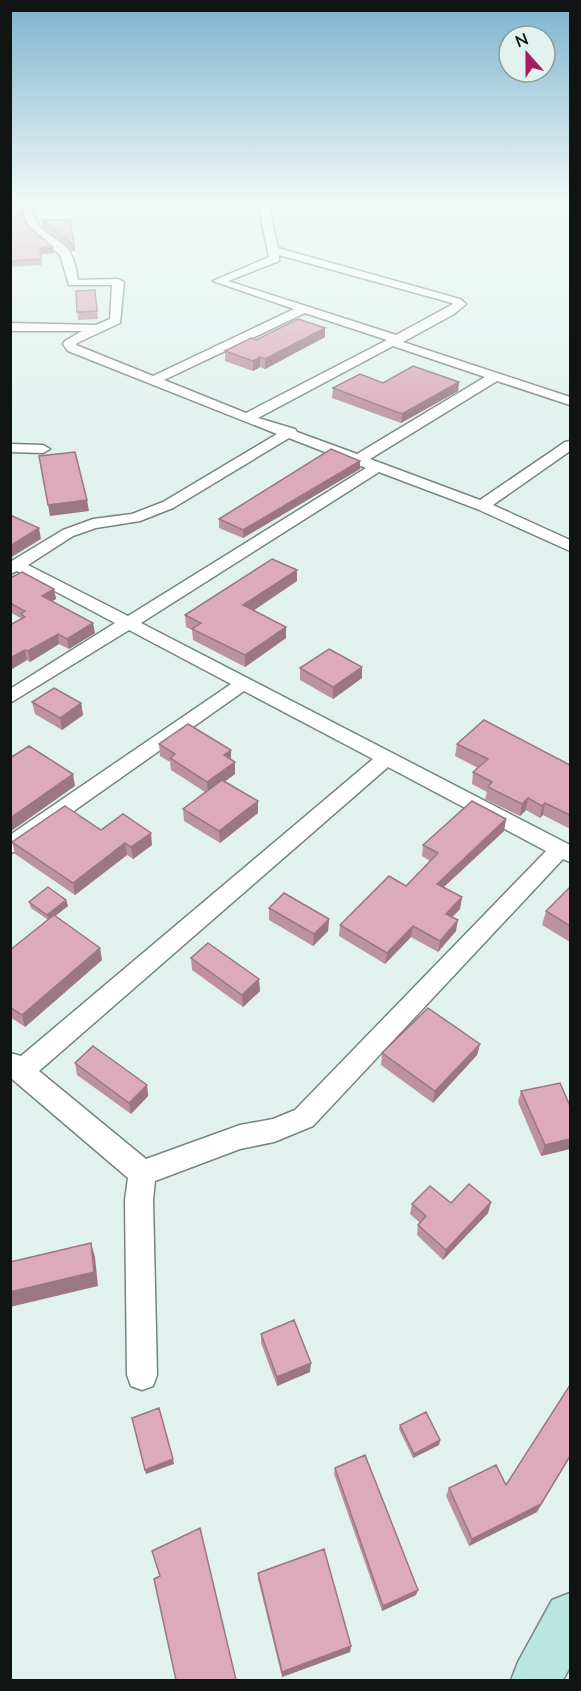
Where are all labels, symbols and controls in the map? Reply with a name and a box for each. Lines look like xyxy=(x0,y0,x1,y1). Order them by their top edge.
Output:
north arrow xyxy=(497,24,557,84)
text: N xyxy=(512,28,531,51)

